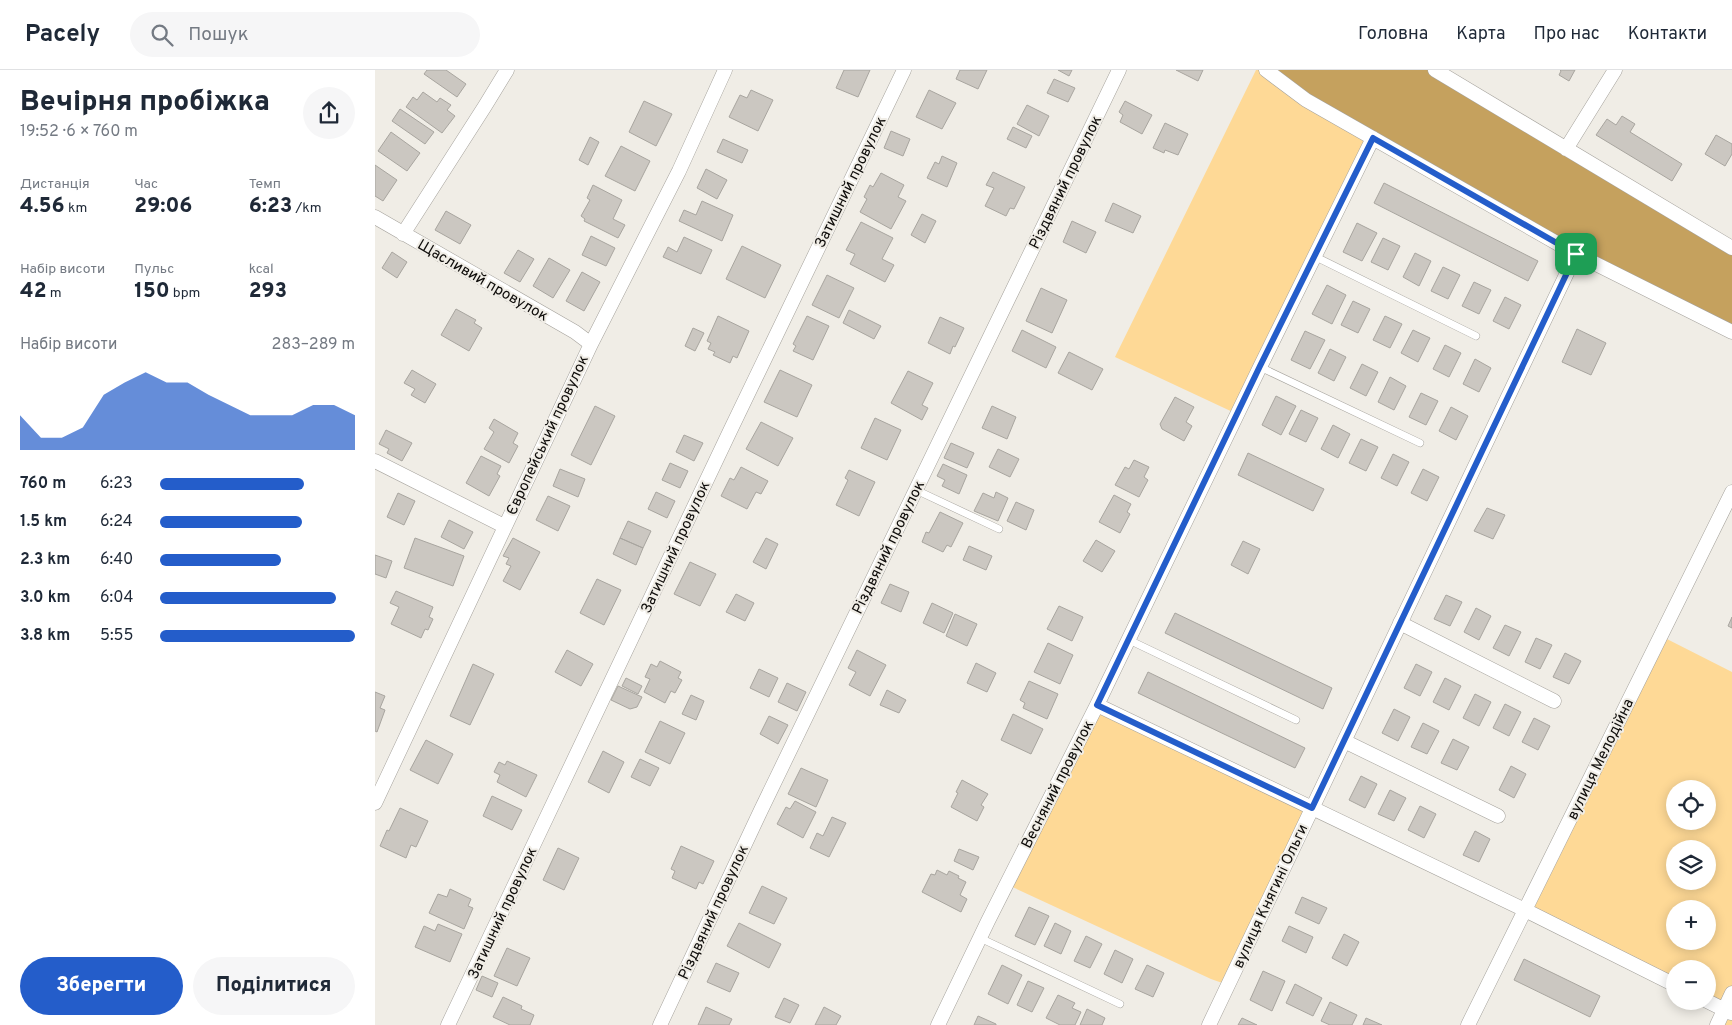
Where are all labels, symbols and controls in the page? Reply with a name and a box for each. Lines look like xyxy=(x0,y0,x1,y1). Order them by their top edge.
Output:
search box xyxy=(130,12,480,57)
text: Pacely xyxy=(25,20,100,50)
icon: search xyxy=(148,21,176,49)
text: Пошук xyxy=(188,23,249,47)
text: Головна xyxy=(1358,23,1428,46)
text: Карта xyxy=(1456,23,1506,46)
text: Про нас xyxy=(1534,23,1600,46)
text: Контакти xyxy=(1628,23,1707,46)
text: Вечірня пробіжка xyxy=(20,85,270,121)
button: share xyxy=(303,87,355,139)
street label: Різдвяний провулок xyxy=(1026,113,1107,253)
street label: Затишний провулок xyxy=(811,114,891,251)
text: 19:52 · 6 × 760 m xyxy=(20,122,138,142)
text: Дистанція xyxy=(20,176,90,193)
text: Час xyxy=(134,176,158,193)
text: Темп xyxy=(249,176,281,193)
text: 4.56 xyxy=(20,193,65,220)
text: 29:06 xyxy=(134,193,192,220)
text: 6:23 xyxy=(249,193,292,220)
text: km xyxy=(65,200,87,217)
text: /km xyxy=(292,200,322,217)
pin xyxy=(1555,233,1597,275)
street label: Щасливий провулок xyxy=(413,236,551,327)
icon: arrive xyxy=(1562,240,1590,268)
text: Набір висоти xyxy=(20,261,105,278)
text: Пульс xyxy=(134,261,174,278)
text: kcal xyxy=(249,261,274,278)
text: 42 xyxy=(20,278,46,305)
text: 150 xyxy=(134,278,170,305)
text: 293 xyxy=(249,278,287,305)
text: m xyxy=(46,285,62,302)
text: bpm xyxy=(170,285,200,302)
text: Набір висоти xyxy=(20,335,117,355)
text: 283–289 m xyxy=(272,335,355,355)
street label: Європейський провулок xyxy=(503,353,594,519)
text: 760 m xyxy=(20,474,66,494)
text: 6:23 xyxy=(100,474,133,494)
street label: Затишний провулок xyxy=(637,478,715,617)
street label: Різдвяний провулок xyxy=(849,478,930,618)
text: 1.5 km xyxy=(20,512,67,532)
text: 6:24 xyxy=(100,512,133,532)
text: 2.3 km xyxy=(20,550,70,570)
text: 6:40 xyxy=(100,550,133,570)
text: 3.0 km xyxy=(20,588,71,608)
text: 6:04 xyxy=(100,588,133,608)
text: 3.8 km xyxy=(20,626,70,646)
text: 5:55 xyxy=(100,626,133,646)
street label: вулиця Мелодійна xyxy=(1564,696,1639,823)
street label: Весняний провулок xyxy=(1018,717,1099,852)
map controls xyxy=(1666,780,1716,1010)
button: locate xyxy=(1666,780,1716,830)
street label: вулиця Княгині Ольги xyxy=(1230,822,1313,972)
button: layers xyxy=(1666,840,1716,890)
street label: Різдвяний провулок xyxy=(675,842,754,983)
street label: Затишний провулок xyxy=(464,844,542,983)
button: + xyxy=(1666,900,1716,950)
button: Зберегти xyxy=(20,957,183,1015)
button: Поділитися xyxy=(193,957,355,1015)
button: − xyxy=(1666,960,1716,1010)

